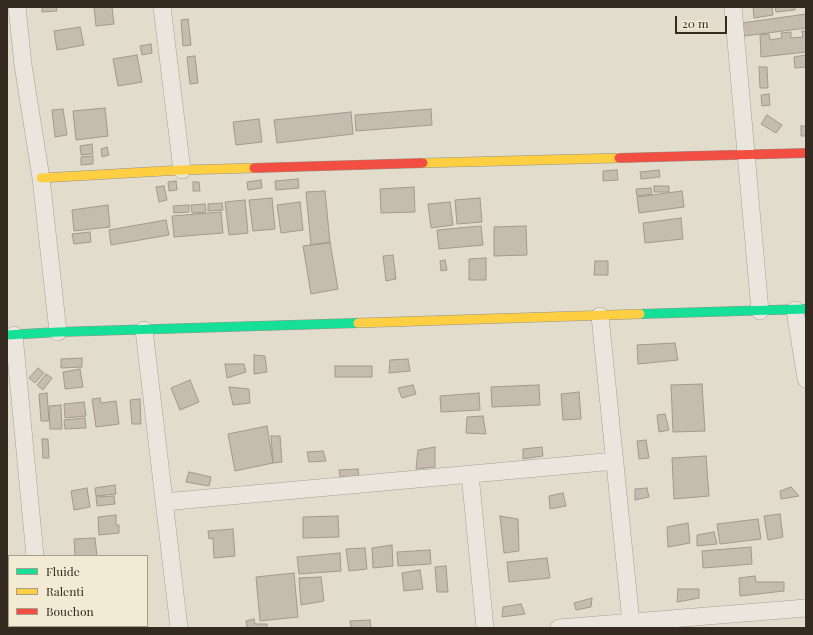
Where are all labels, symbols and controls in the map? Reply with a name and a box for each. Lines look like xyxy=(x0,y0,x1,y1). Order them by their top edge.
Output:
scale bar xyxy=(677,8,729,34)
text: 20 m xyxy=(682,15,709,31)
legend xyxy=(8,555,148,627)
text: Fluide xyxy=(46,563,80,579)
text: Ralenti xyxy=(46,583,84,599)
text: Bouchon xyxy=(46,603,94,619)

